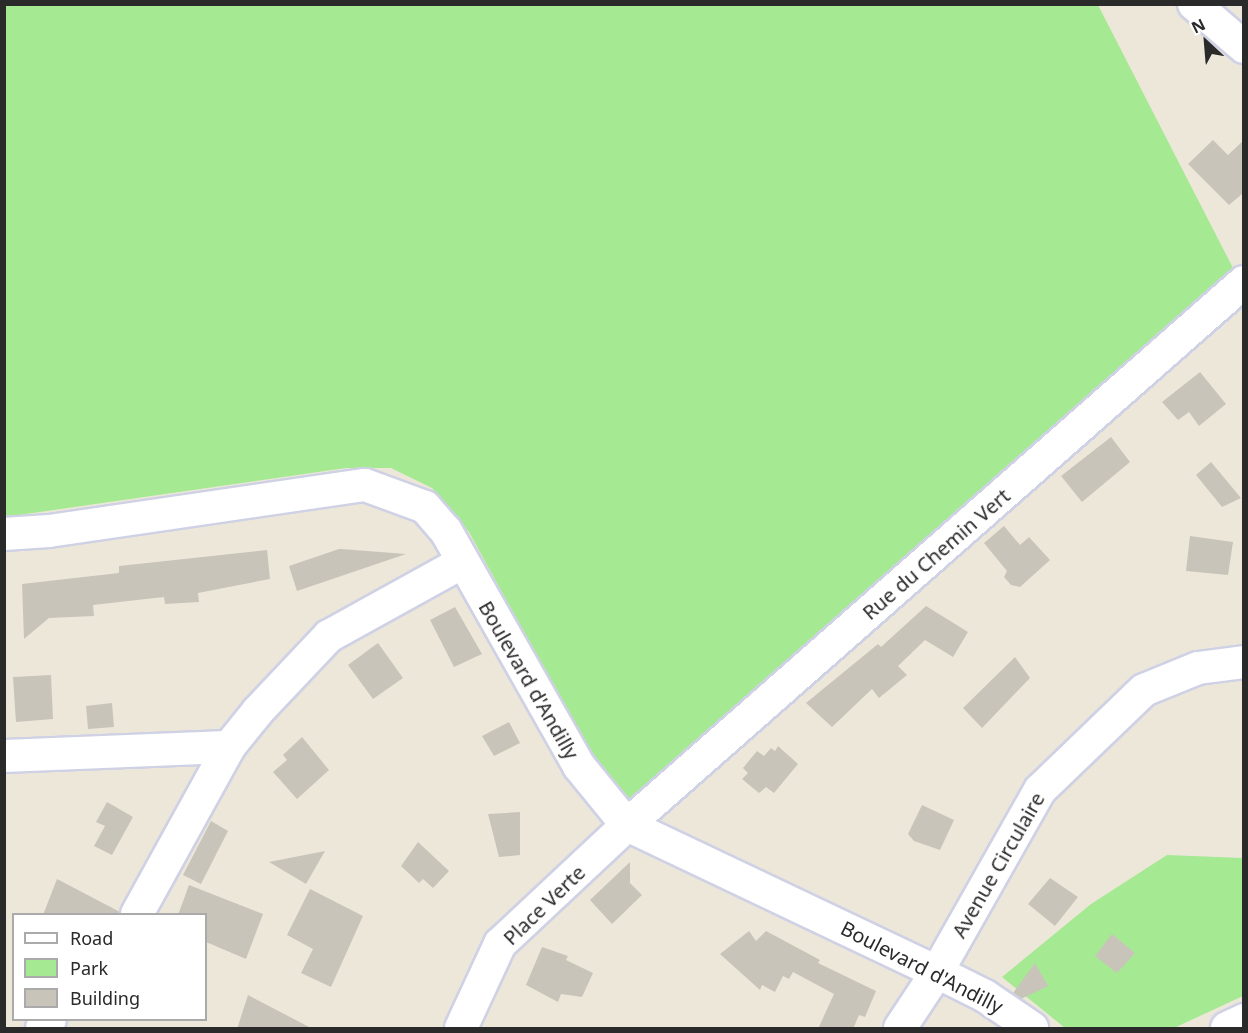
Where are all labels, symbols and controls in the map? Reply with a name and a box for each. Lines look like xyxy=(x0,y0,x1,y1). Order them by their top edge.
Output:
north arrow xyxy=(1176,12,1236,72)
text: N xyxy=(1187,13,1209,39)
street label: Rue du Chemin Vert xyxy=(857,484,1015,624)
street label: Boulevard d'Andilly xyxy=(474,597,584,763)
street label: Avenue Circulaire xyxy=(947,788,1049,942)
street label: Place Verte xyxy=(498,860,590,950)
legend xyxy=(12,913,207,1021)
street label: Boulevard d'Andilly xyxy=(837,916,1007,1018)
text: Road xyxy=(70,926,113,950)
text: Park xyxy=(70,956,108,980)
text: Building xyxy=(70,986,140,1010)

